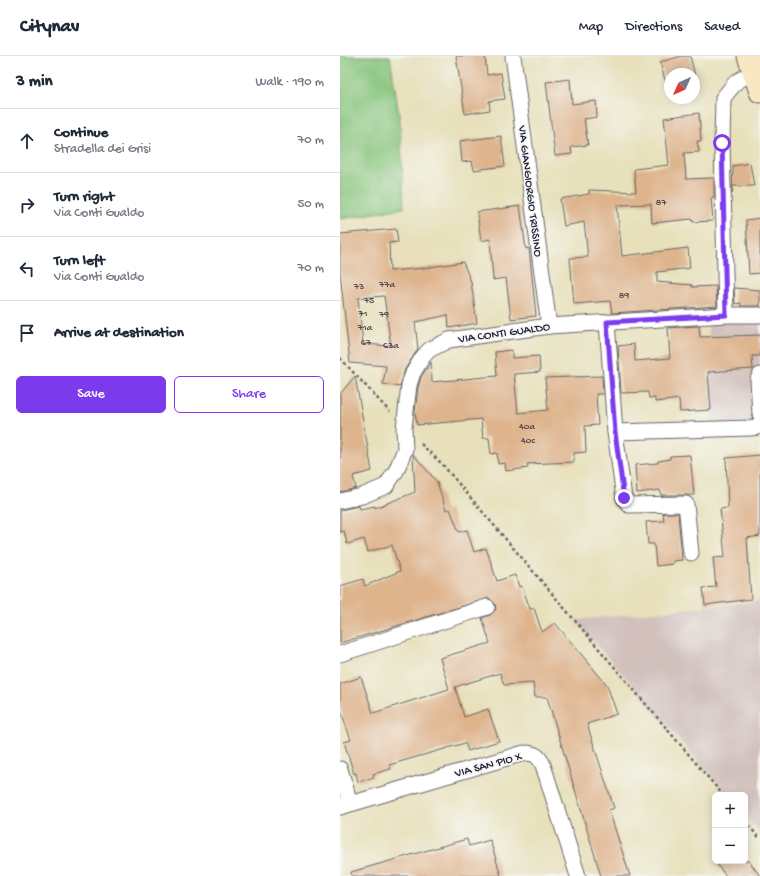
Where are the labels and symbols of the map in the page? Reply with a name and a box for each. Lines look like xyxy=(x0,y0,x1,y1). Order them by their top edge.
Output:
north arrow xyxy=(664,68,700,104)
street label: VIA GIANGIORGIO TRISSINO xyxy=(514,124,544,258)
route start xyxy=(713,134,731,152)
house number: 87 xyxy=(656,197,667,209)
house number: 77a xyxy=(378,279,395,291)
house number: 73 xyxy=(353,281,364,293)
house number: 89 xyxy=(619,290,629,302)
house number: 75 xyxy=(363,295,374,307)
house number: 71 xyxy=(357,308,368,320)
house number: 79 xyxy=(378,309,389,321)
street label: VIA CONTI GUALDO xyxy=(457,321,551,347)
house number: 71a xyxy=(357,322,373,334)
house number: 67 xyxy=(361,337,372,349)
house number: 63a xyxy=(383,340,399,352)
house number: 40a xyxy=(519,421,535,433)
house number: 40c xyxy=(521,435,536,447)
route end xyxy=(615,489,633,507)
street label: VIA SAN PIO X xyxy=(453,750,524,782)

